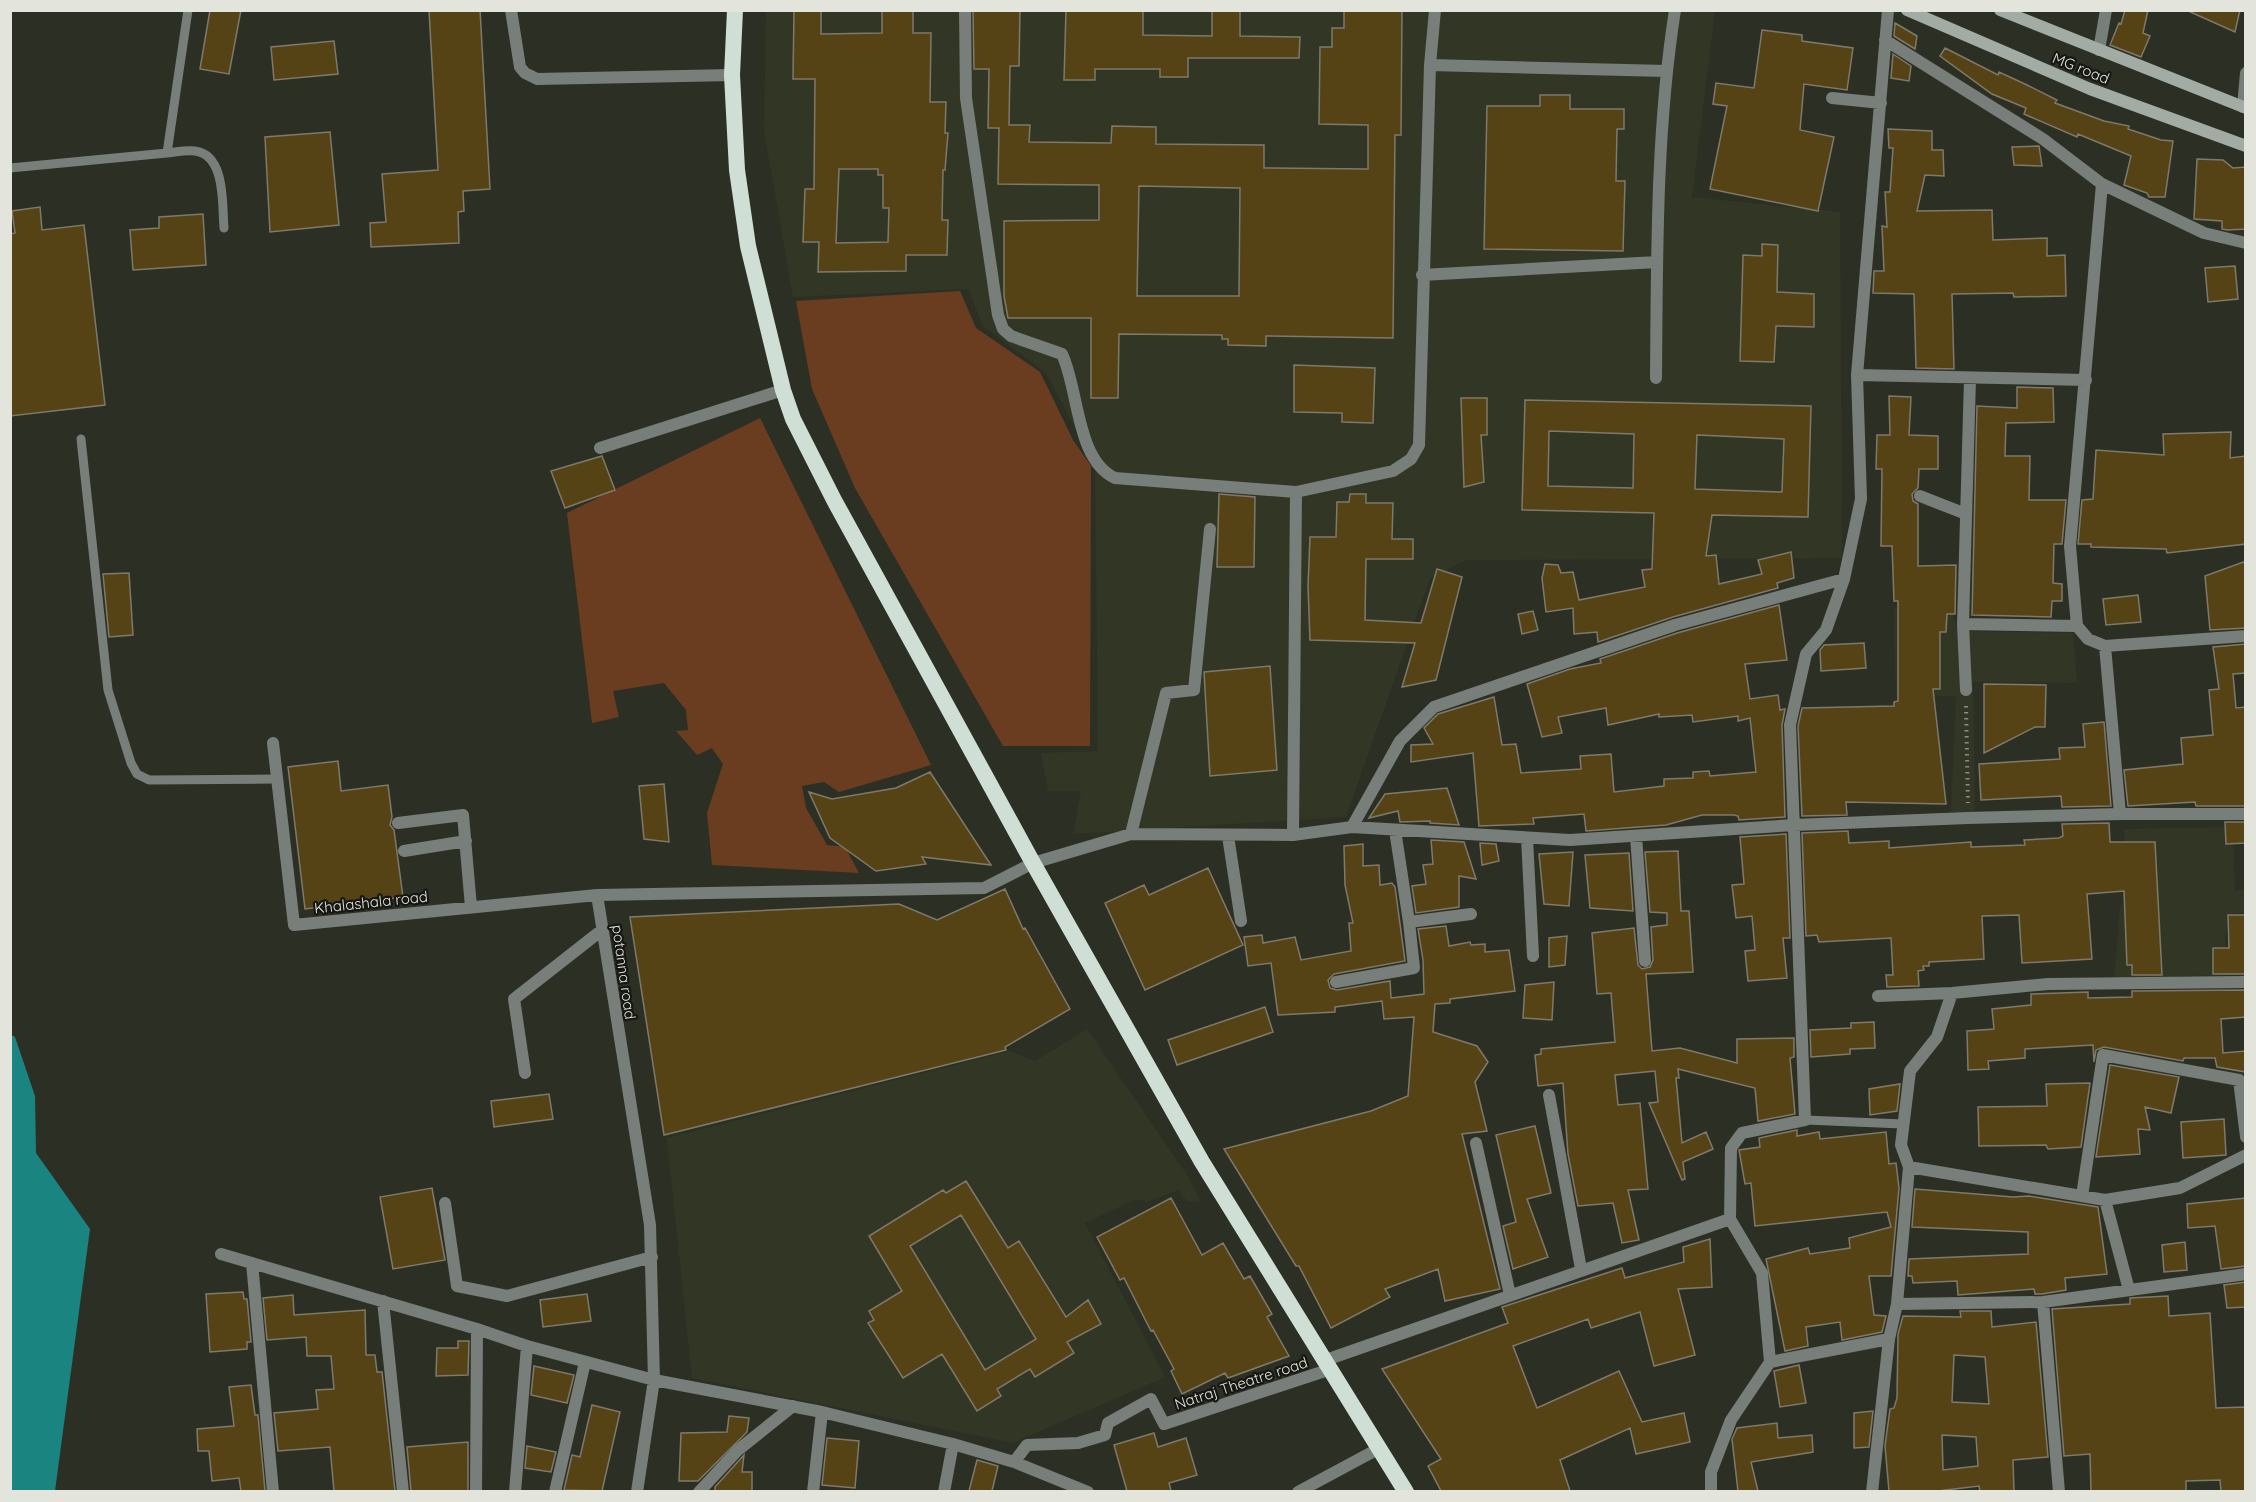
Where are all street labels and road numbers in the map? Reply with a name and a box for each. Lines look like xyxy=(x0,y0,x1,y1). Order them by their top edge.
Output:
street label: MG road xyxy=(2050,48,2112,88)
street label: Khalashala road xyxy=(313,887,429,917)
street label: potanna road xyxy=(608,923,640,1021)
street label: Natraj Theatre road xyxy=(1172,1353,1310,1413)

